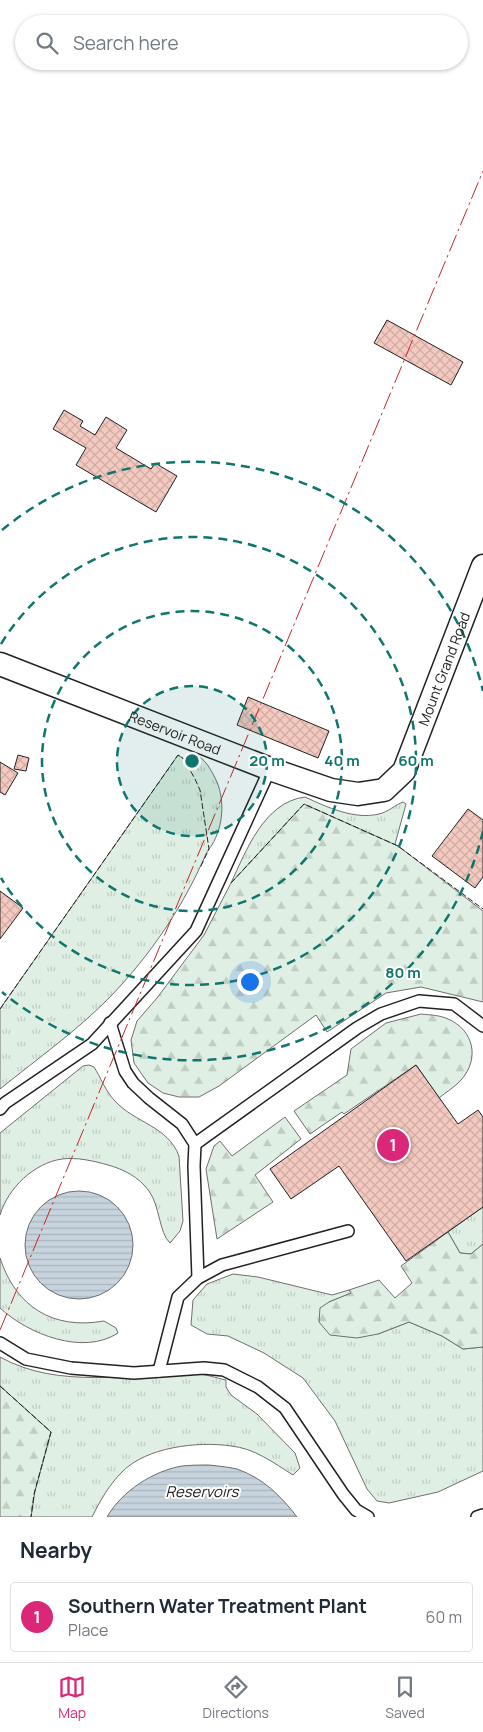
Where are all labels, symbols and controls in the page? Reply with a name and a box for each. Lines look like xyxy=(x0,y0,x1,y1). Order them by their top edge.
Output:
search box xyxy=(15,15,468,70)
icon: search xyxy=(33,29,61,57)
text: Search here xyxy=(73,30,179,56)
street label: Mount Grand Road xyxy=(413,609,474,728)
street label: Reservoir Road xyxy=(127,706,224,759)
text: 20 m xyxy=(249,750,285,771)
text: 40 m xyxy=(324,750,360,771)
text: 60 m xyxy=(398,750,434,771)
centre of rings xyxy=(183,752,201,770)
text: 80 m xyxy=(385,962,421,983)
your location xyxy=(237,969,263,995)
pin: 1 xyxy=(377,1126,409,1164)
water label: Reservoirs xyxy=(166,1481,240,1502)
text: Nearby xyxy=(20,1536,92,1564)
text: Southern Water Treatment Plant xyxy=(68,1593,367,1619)
text: 1 xyxy=(33,1606,41,1628)
text: 60 m xyxy=(426,1606,462,1628)
text: Place xyxy=(68,1619,108,1641)
tab: Map xyxy=(58,1673,86,1722)
tab: Directions xyxy=(203,1673,269,1722)
tab: Saved xyxy=(385,1673,425,1722)

